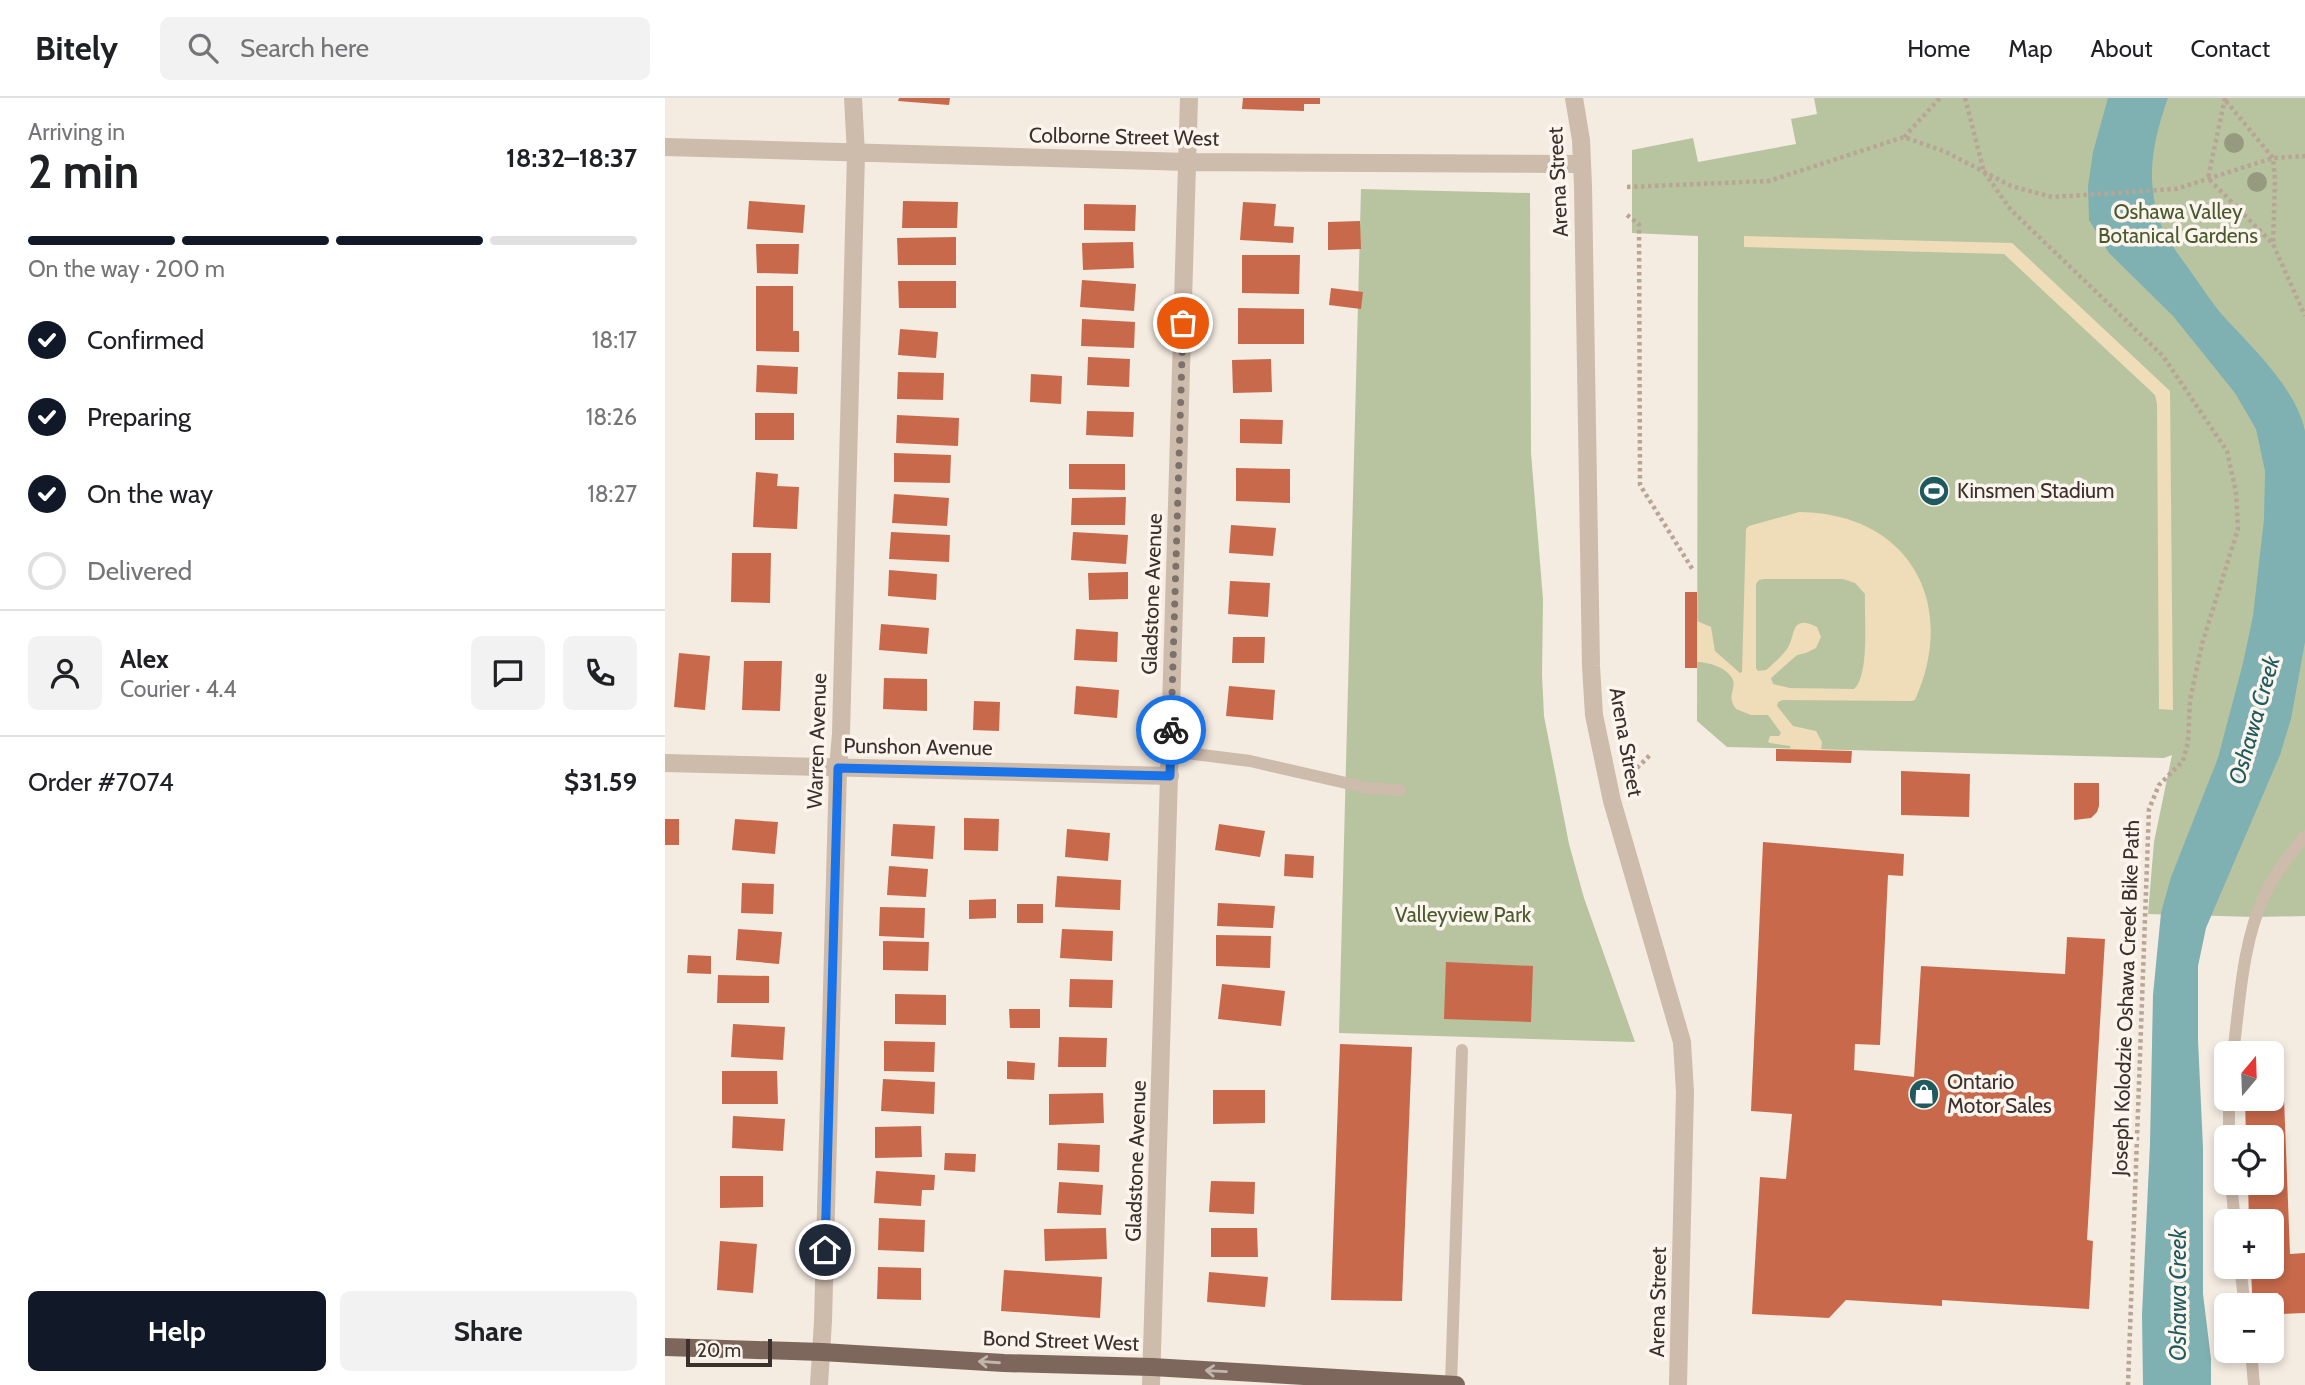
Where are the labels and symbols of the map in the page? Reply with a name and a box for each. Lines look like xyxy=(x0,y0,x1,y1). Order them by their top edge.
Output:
street label: Colborne Street West xyxy=(1029,122,1219,151)
street label: Arena Street xyxy=(1542,126,1573,238)
park label: Oshawa Valley Botanical Gardens xyxy=(2098,199,2258,248)
pin xyxy=(1153,293,1213,353)
sports icon: Kinsmen Stadium xyxy=(1917,474,1951,508)
place label: Kinsmen Stadium xyxy=(1957,478,2115,503)
street label: Gladstone Avenue xyxy=(1136,512,1167,675)
water label: Oshawa Creek xyxy=(2222,652,2286,787)
street label: Warren Avenue xyxy=(802,672,831,809)
street label: Arena Street xyxy=(1605,685,1648,799)
courier xyxy=(1136,695,1206,765)
street label: Punshon Avenue xyxy=(843,733,993,760)
street label: Joseph Kolodzie Oshawa Creek Bike Path xyxy=(2107,819,2144,1178)
park label: Valleyview Park xyxy=(1395,902,1532,927)
north arrow xyxy=(2214,1041,2284,1111)
place label: Ontario Motor Sales xyxy=(1947,1069,2052,1118)
shop icon: Ontario Motor Sales xyxy=(1907,1077,1941,1111)
street label: Gladstone Avenue xyxy=(1120,1079,1151,1242)
pin xyxy=(795,1220,855,1280)
water label: Oshawa Creek xyxy=(2164,1228,2192,1361)
street label: Arena Street xyxy=(1644,1246,1671,1357)
street label: Bond Street West xyxy=(982,1325,1140,1356)
scale bar xyxy=(686,1336,772,1368)
one-way arrow xyxy=(978,1355,1001,1368)
one-way arrow xyxy=(1206,1364,1228,1377)

